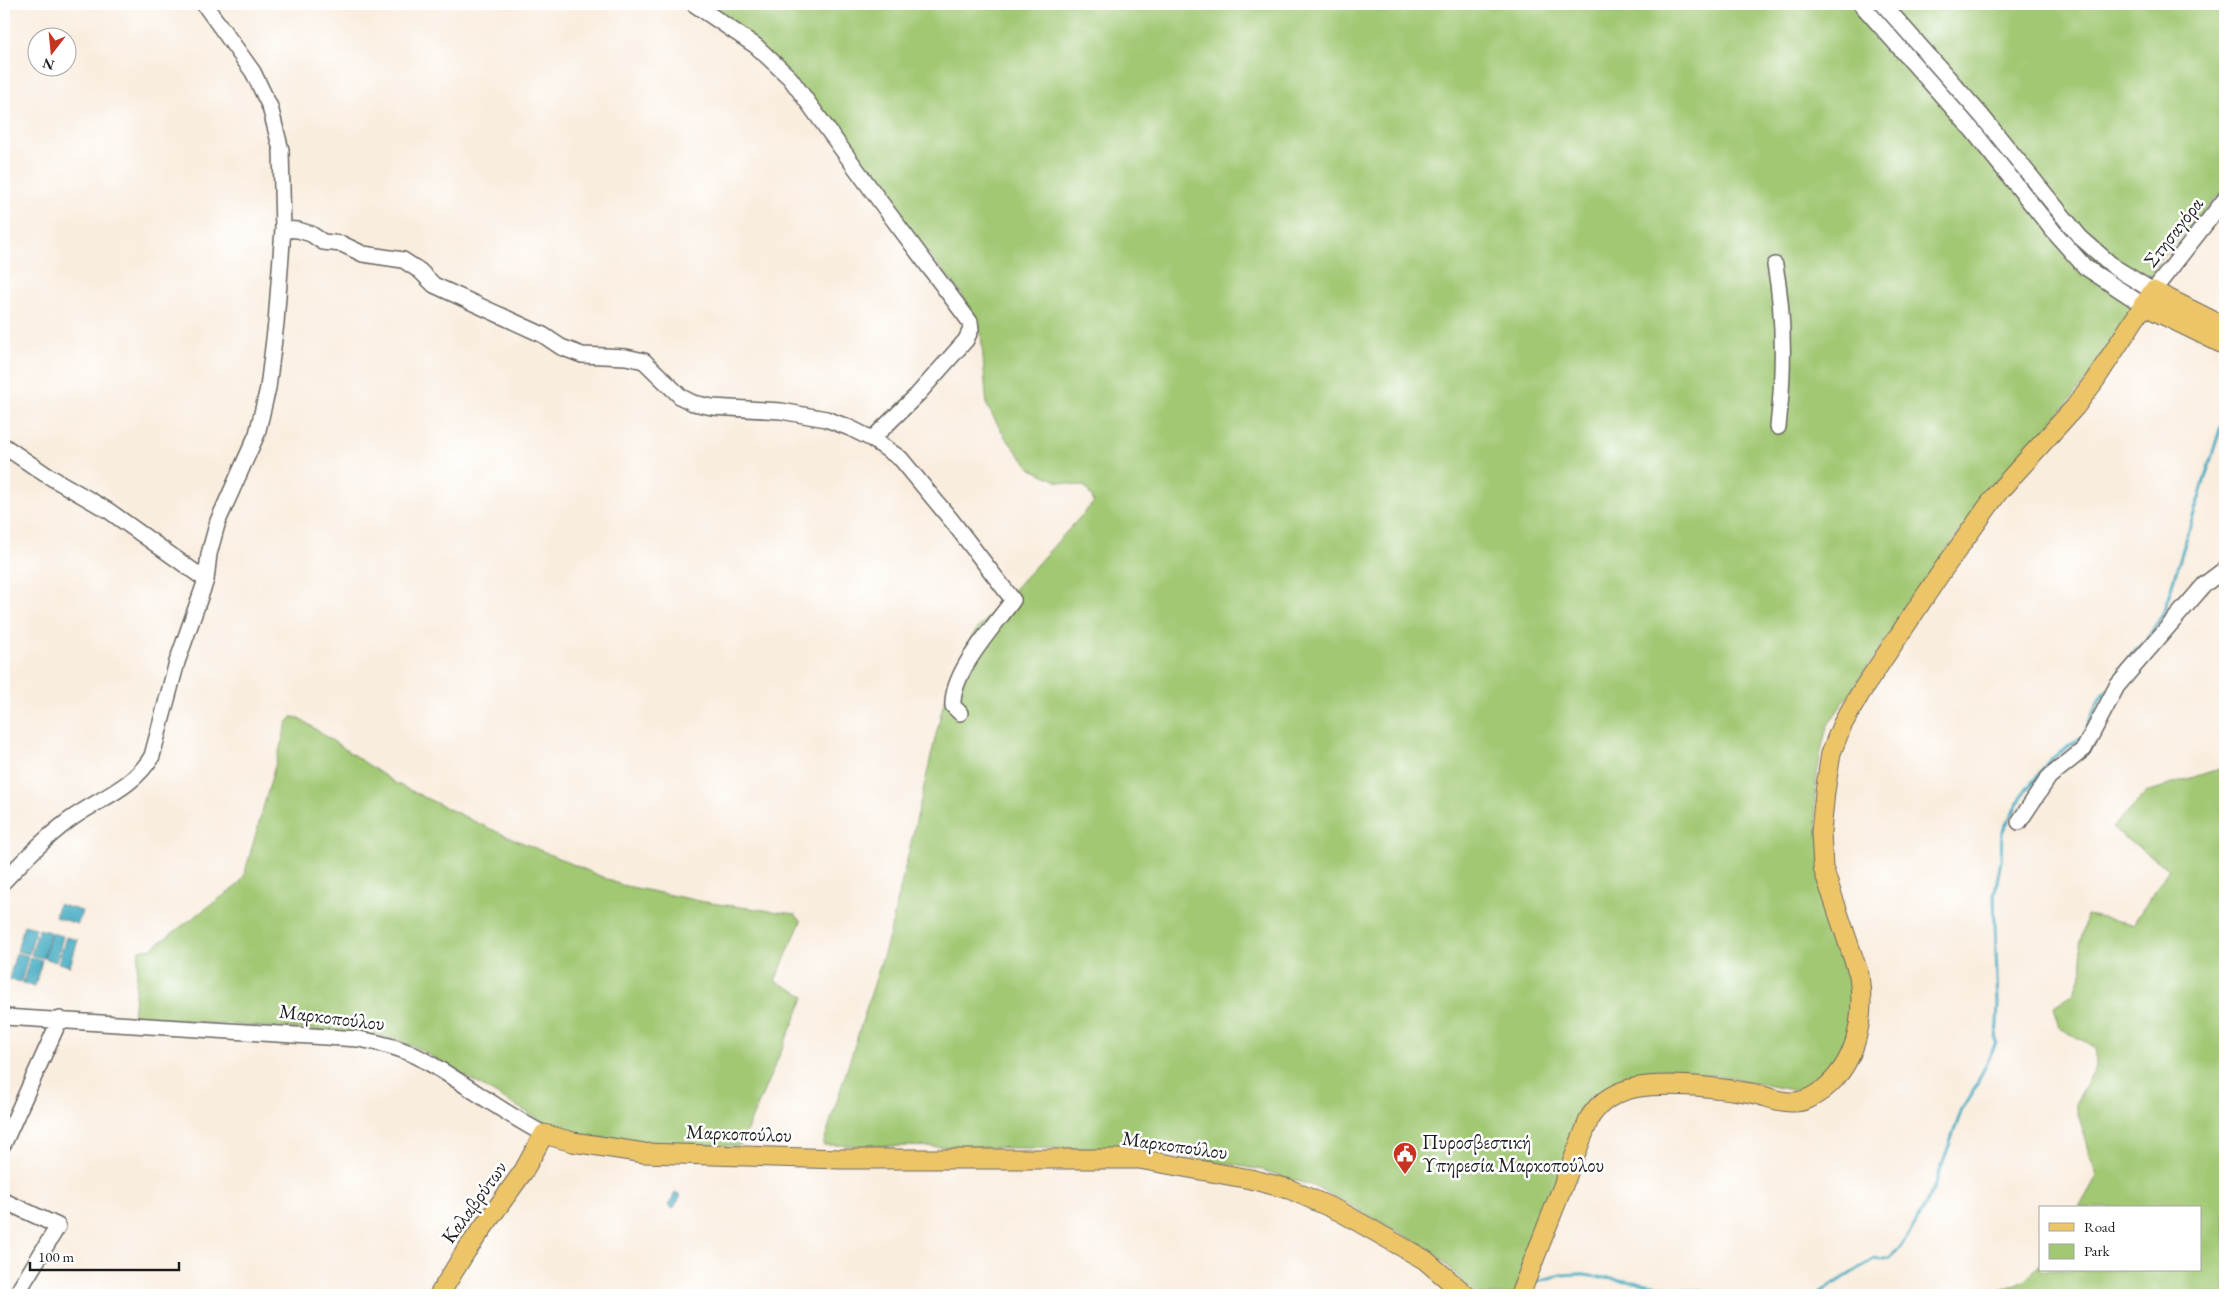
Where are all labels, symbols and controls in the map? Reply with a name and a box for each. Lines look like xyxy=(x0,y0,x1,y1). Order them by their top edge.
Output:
north arrow xyxy=(28,28,78,78)
text: N xyxy=(40,54,56,75)
street label: Στησαγόρα xyxy=(2137,191,2209,272)
street label: Μαρκοπούλου xyxy=(278,998,386,1036)
street label: Μαρκοπούλου xyxy=(686,1118,792,1148)
street label: Μαρκοπούλου xyxy=(1121,1125,1229,1165)
place label: Πυροσβεστική Υπηρεσία Μαρκοπούλου xyxy=(1422,1129,1604,1178)
public building icon: Πυροσβεστική Υπηρεσία Μαρκοπούλου xyxy=(1392,1141,1418,1175)
street label: Καλαβρύτων xyxy=(435,1156,513,1248)
legend xyxy=(2039,1206,2202,1272)
text: Road xyxy=(2084,1217,2116,1236)
scale bar xyxy=(30,1239,179,1271)
text: Park xyxy=(2084,1241,2111,1260)
text: 100 m xyxy=(38,1247,75,1266)

